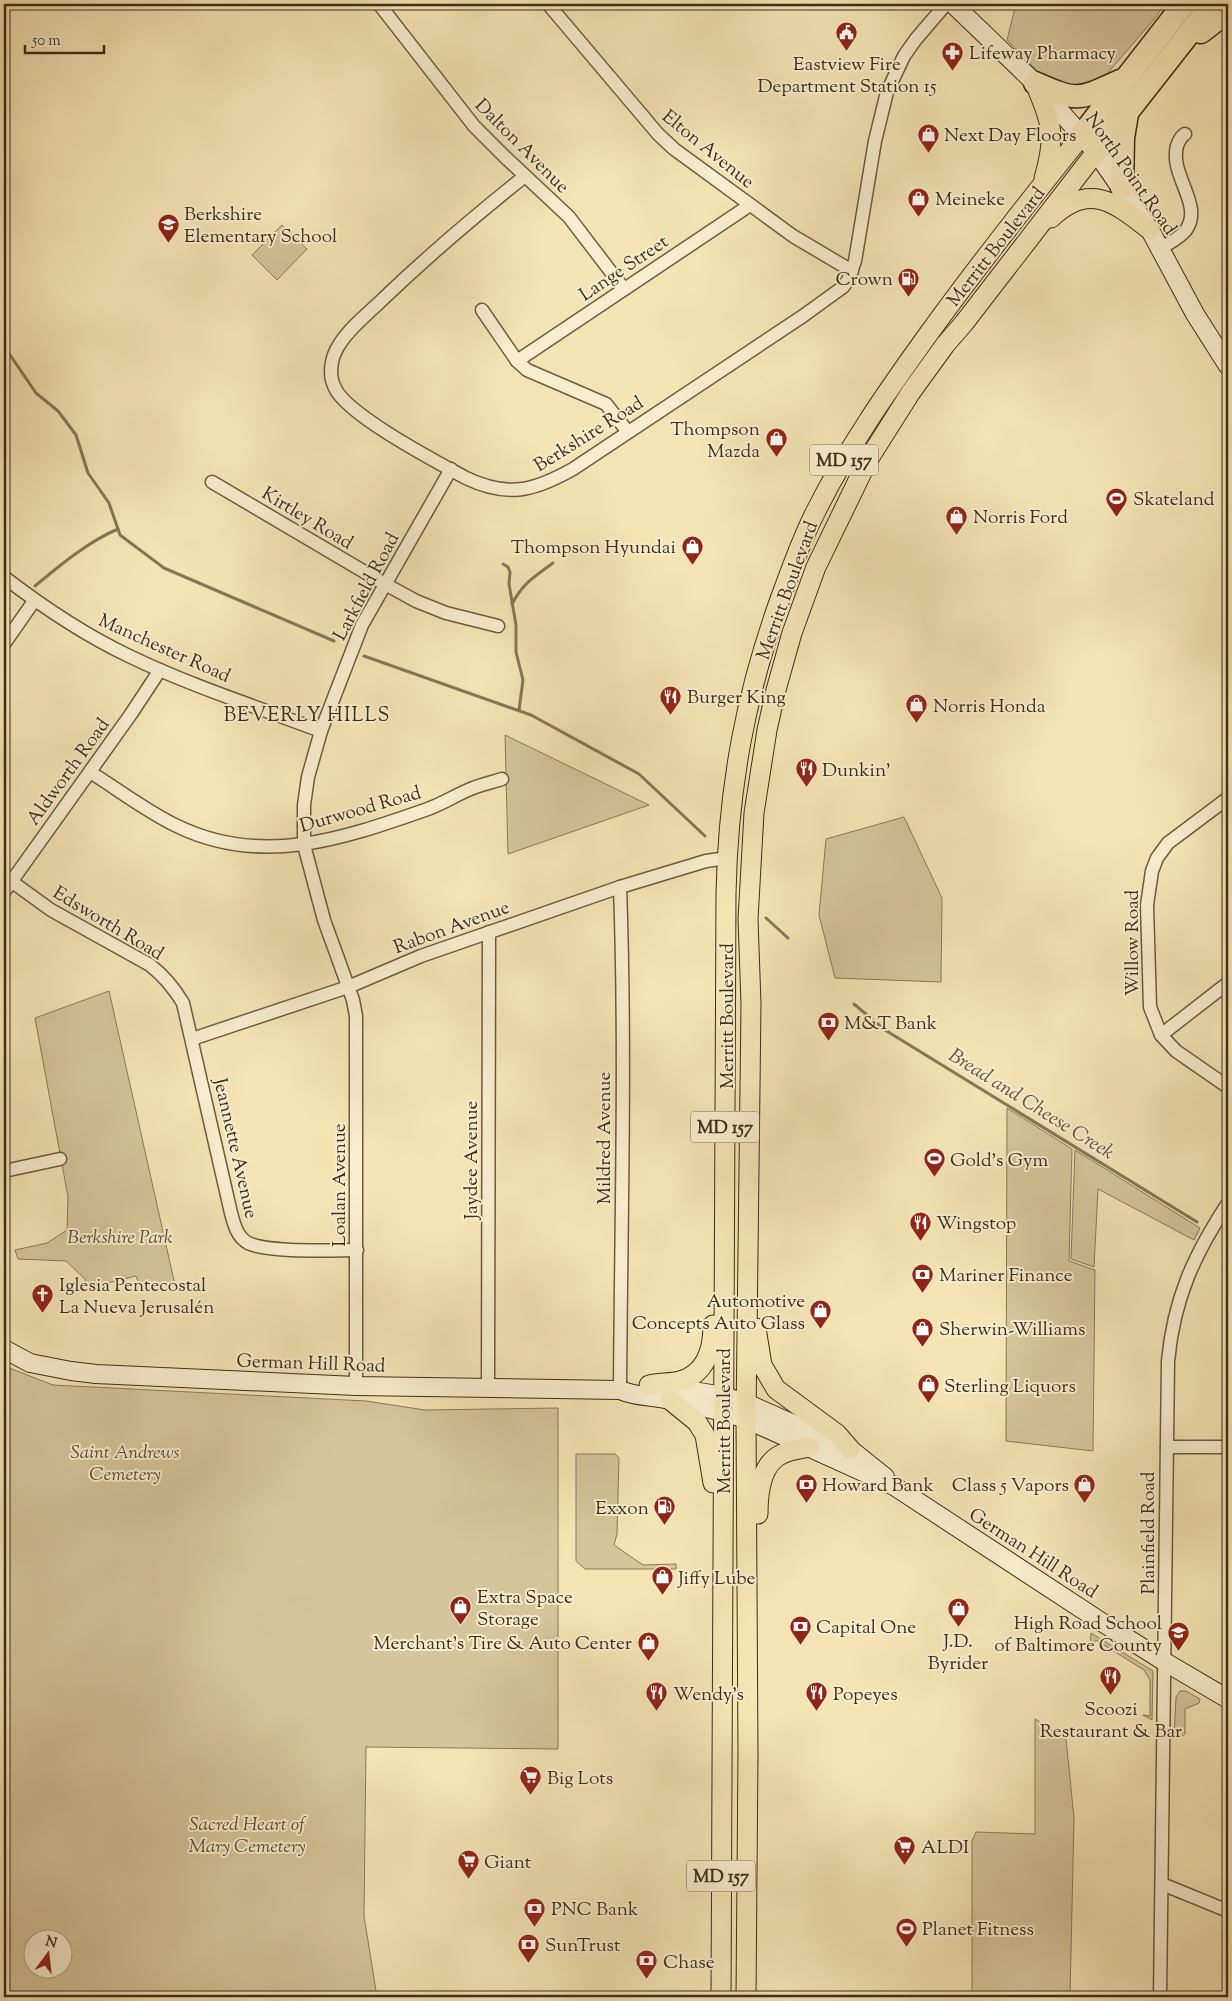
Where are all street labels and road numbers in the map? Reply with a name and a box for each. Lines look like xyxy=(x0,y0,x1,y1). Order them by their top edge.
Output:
street label: Dalton Avenue xyxy=(468,93,575,200)
street label: Elton Avenue xyxy=(655,104,760,196)
street label: North Point Road xyxy=(1078,108,1182,241)
street label: Merritt Boulevard xyxy=(941,182,1053,313)
street label: Lange Street xyxy=(574,229,675,309)
street label: Berkshire Road xyxy=(529,390,650,480)
road number: MD 157 xyxy=(810,444,878,476)
street label: Kirtley Road xyxy=(256,481,358,557)
street label: Merritt Boulevard xyxy=(751,517,826,664)
street label: Larkfield Road xyxy=(327,528,407,646)
street label: Manchester Road xyxy=(94,608,235,691)
street label: Aldworth Road xyxy=(21,713,117,832)
street label: Durwood Road xyxy=(297,780,425,841)
street label: Edsworth Road xyxy=(47,880,169,968)
street label: Willow Road xyxy=(1120,889,1147,996)
street label: Rabon Avenue xyxy=(390,895,514,962)
street label: Merritt Boulevard xyxy=(715,943,742,1089)
street label: Mildred Avenue xyxy=(592,1071,619,1204)
street label: Jeannette Avenue xyxy=(205,1075,264,1222)
street label: Jaydee Avenue xyxy=(459,1100,486,1220)
road number: MD 157 xyxy=(691,1112,759,1142)
street label: Loalan Avenue xyxy=(327,1123,354,1247)
street label: German Hill Road xyxy=(236,1348,386,1381)
street label: Merritt Boulevard xyxy=(712,1348,739,1494)
street label: Plainfield Road xyxy=(1136,1471,1163,1595)
street label: German Hill Road xyxy=(963,1502,1103,1606)
road number: MD 157 xyxy=(687,1860,755,1892)

